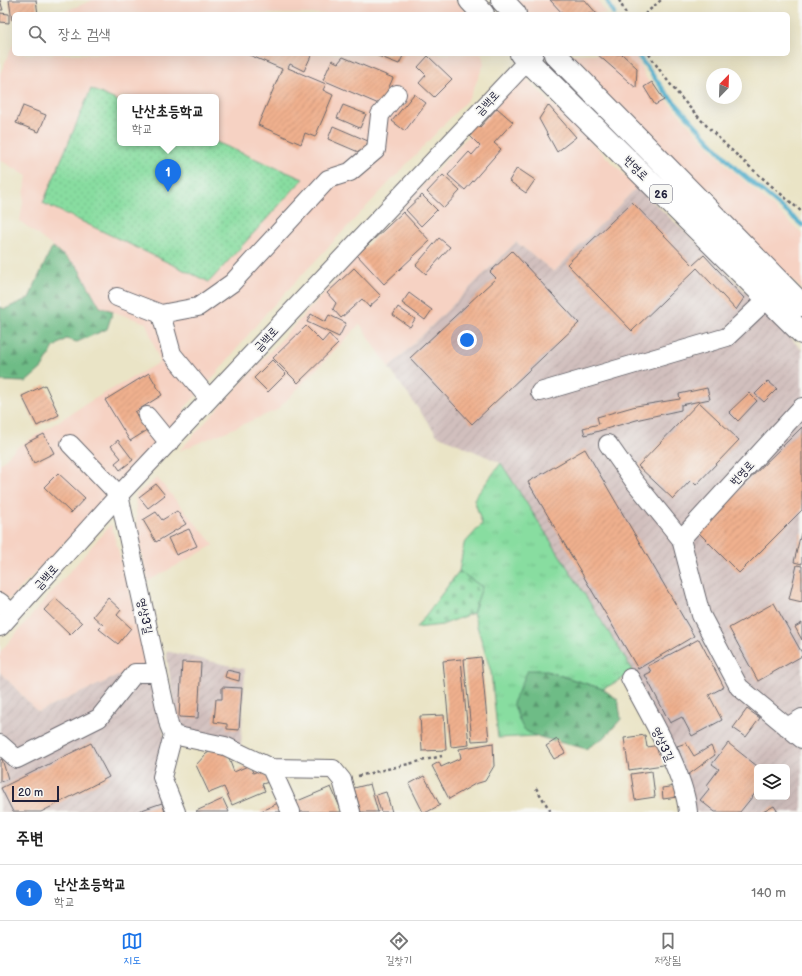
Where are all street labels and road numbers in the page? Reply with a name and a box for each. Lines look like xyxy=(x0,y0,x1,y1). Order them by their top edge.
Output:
street label: 금백로 xyxy=(472,88,503,119)
street label: 번영로 xyxy=(620,153,651,184)
road number: 26 xyxy=(650,185,672,203)
street label: 금백로 xyxy=(251,324,282,355)
street label: 번영로 xyxy=(727,458,758,489)
street label: 금백로 xyxy=(31,562,62,593)
street label: 영상3길 xyxy=(133,597,156,636)
street label: 영상3길 xyxy=(648,725,677,764)

